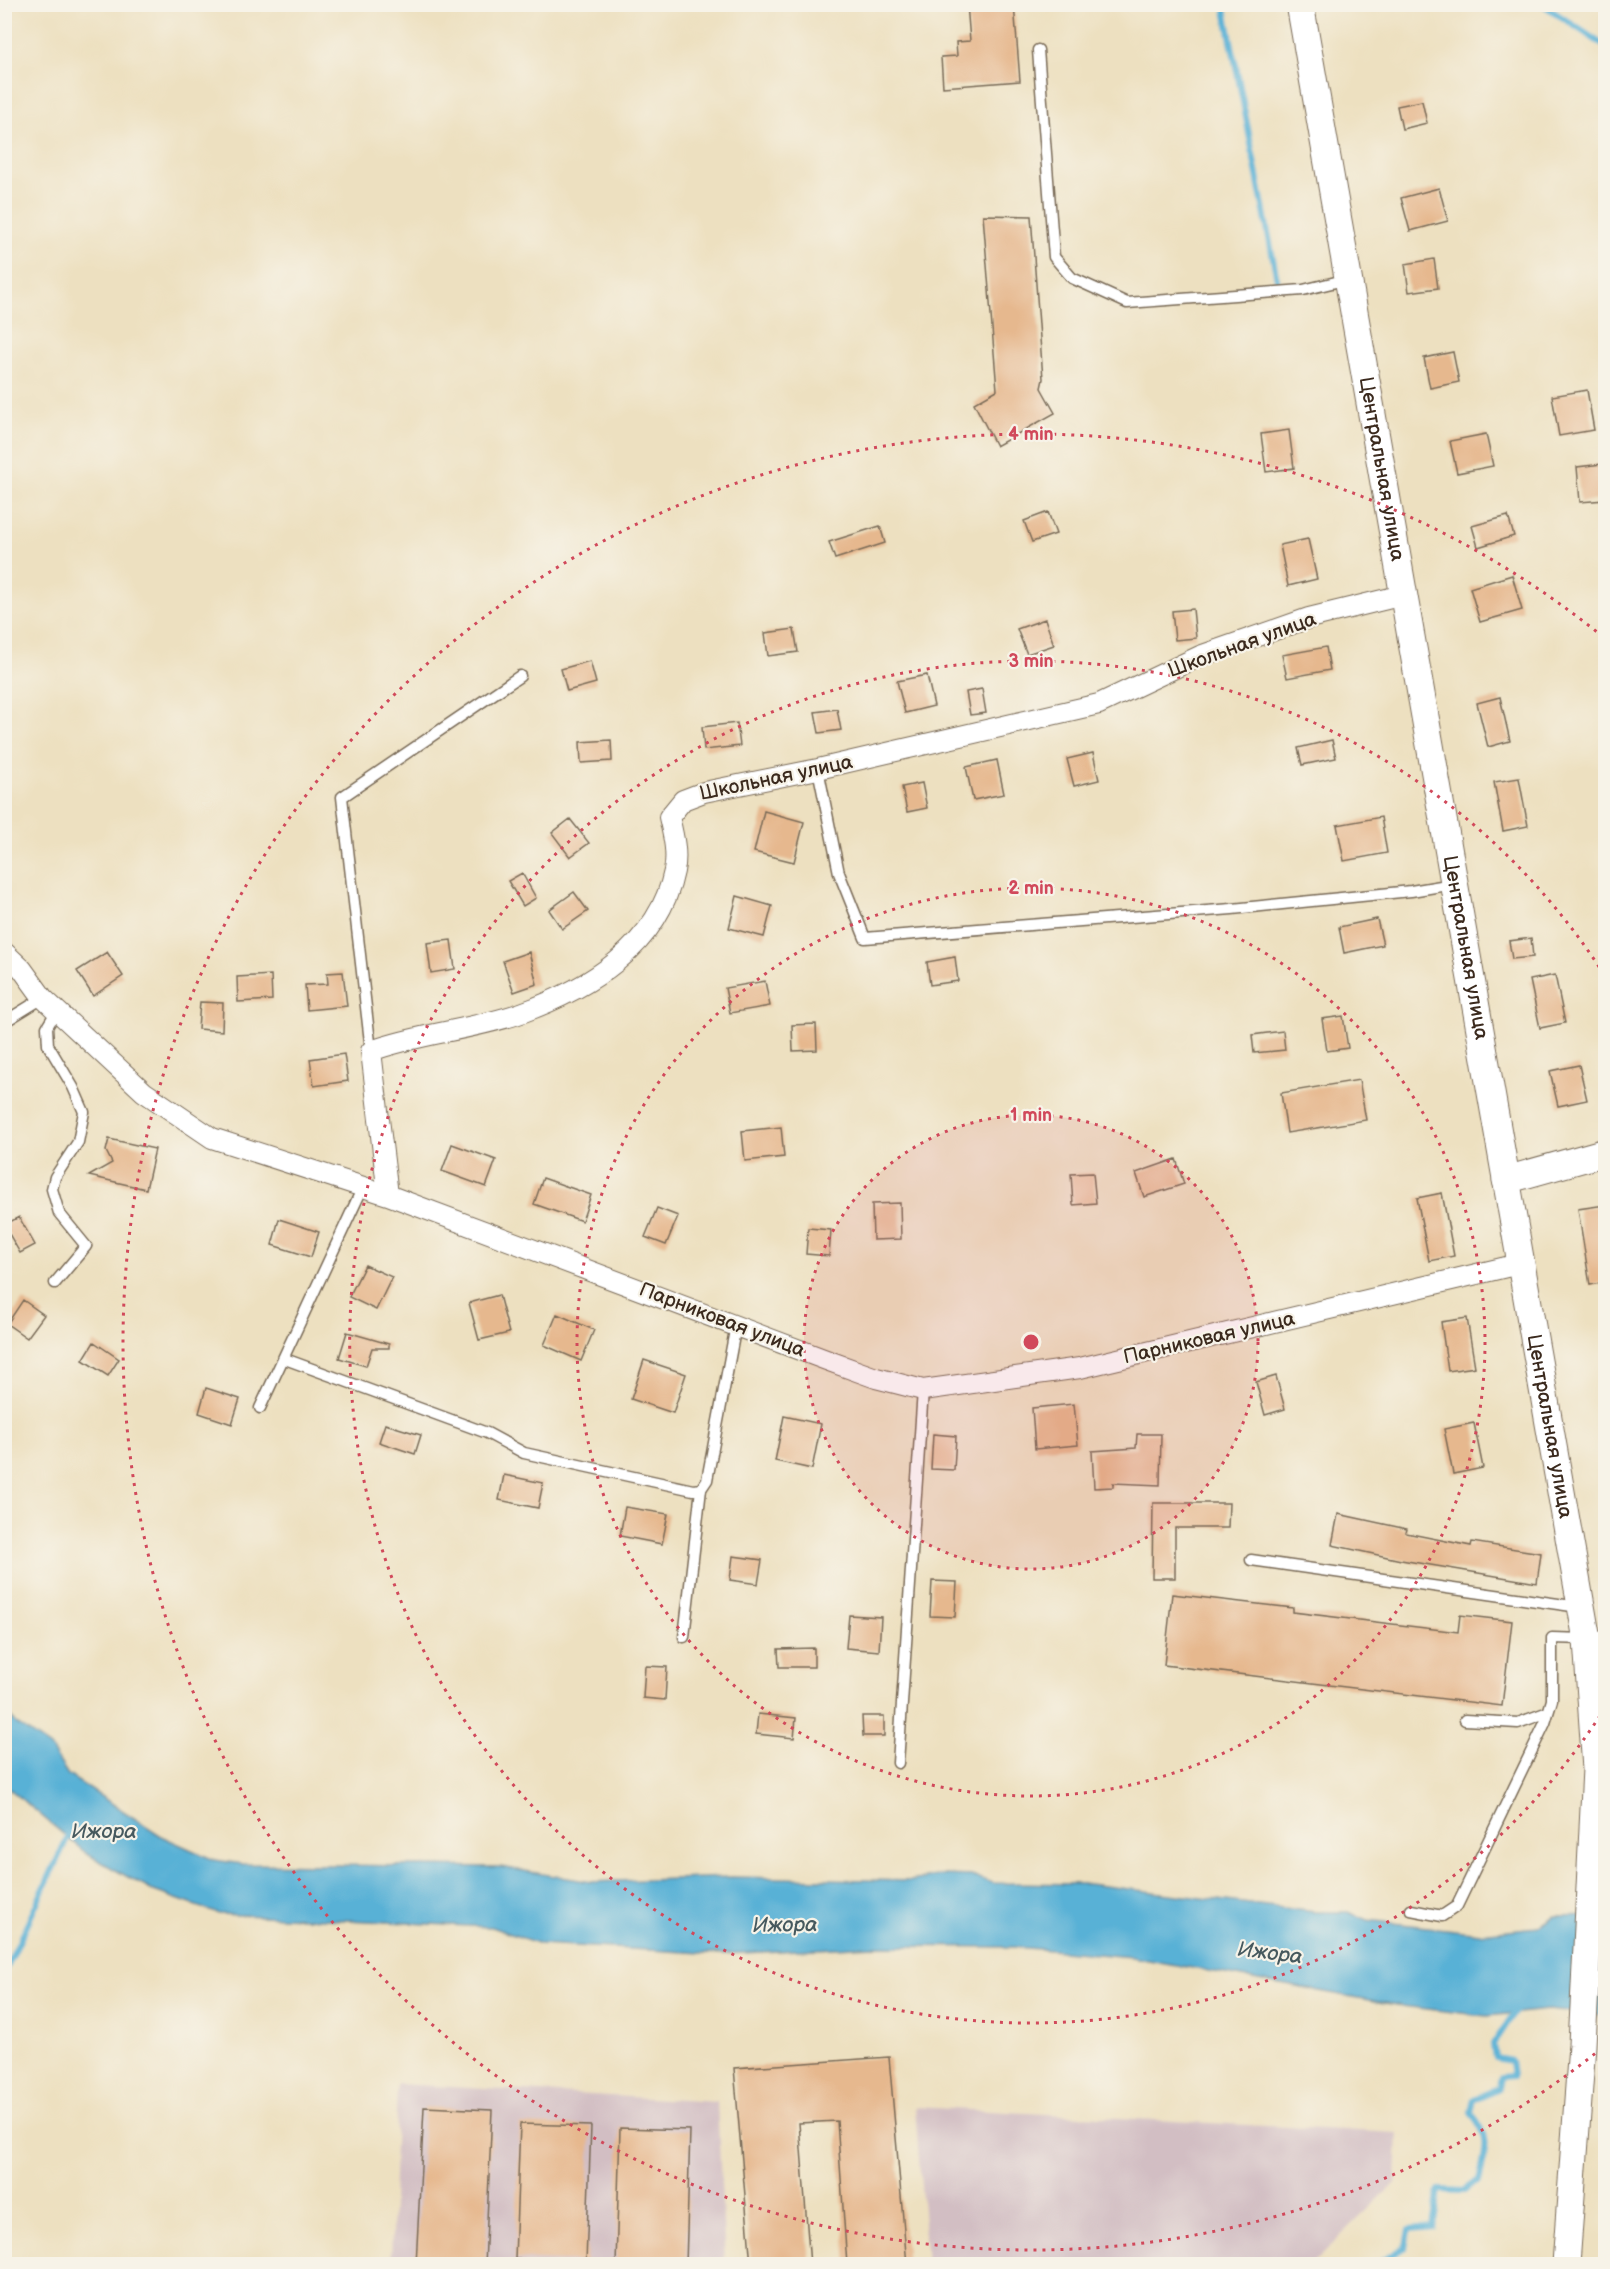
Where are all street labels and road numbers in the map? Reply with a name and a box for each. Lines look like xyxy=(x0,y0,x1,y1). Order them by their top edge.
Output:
street label: Центральная улица xyxy=(1354,375,1410,563)
street label: Школьная улица xyxy=(1165,607,1320,683)
street label: Школьная улица xyxy=(697,750,855,806)
street label: Центральная улица xyxy=(1438,854,1493,1042)
street label: Парниковая улица xyxy=(636,1277,808,1363)
street label: Парниковая улица xyxy=(1121,1307,1297,1369)
street label: Центральная улица xyxy=(1522,1332,1577,1520)

